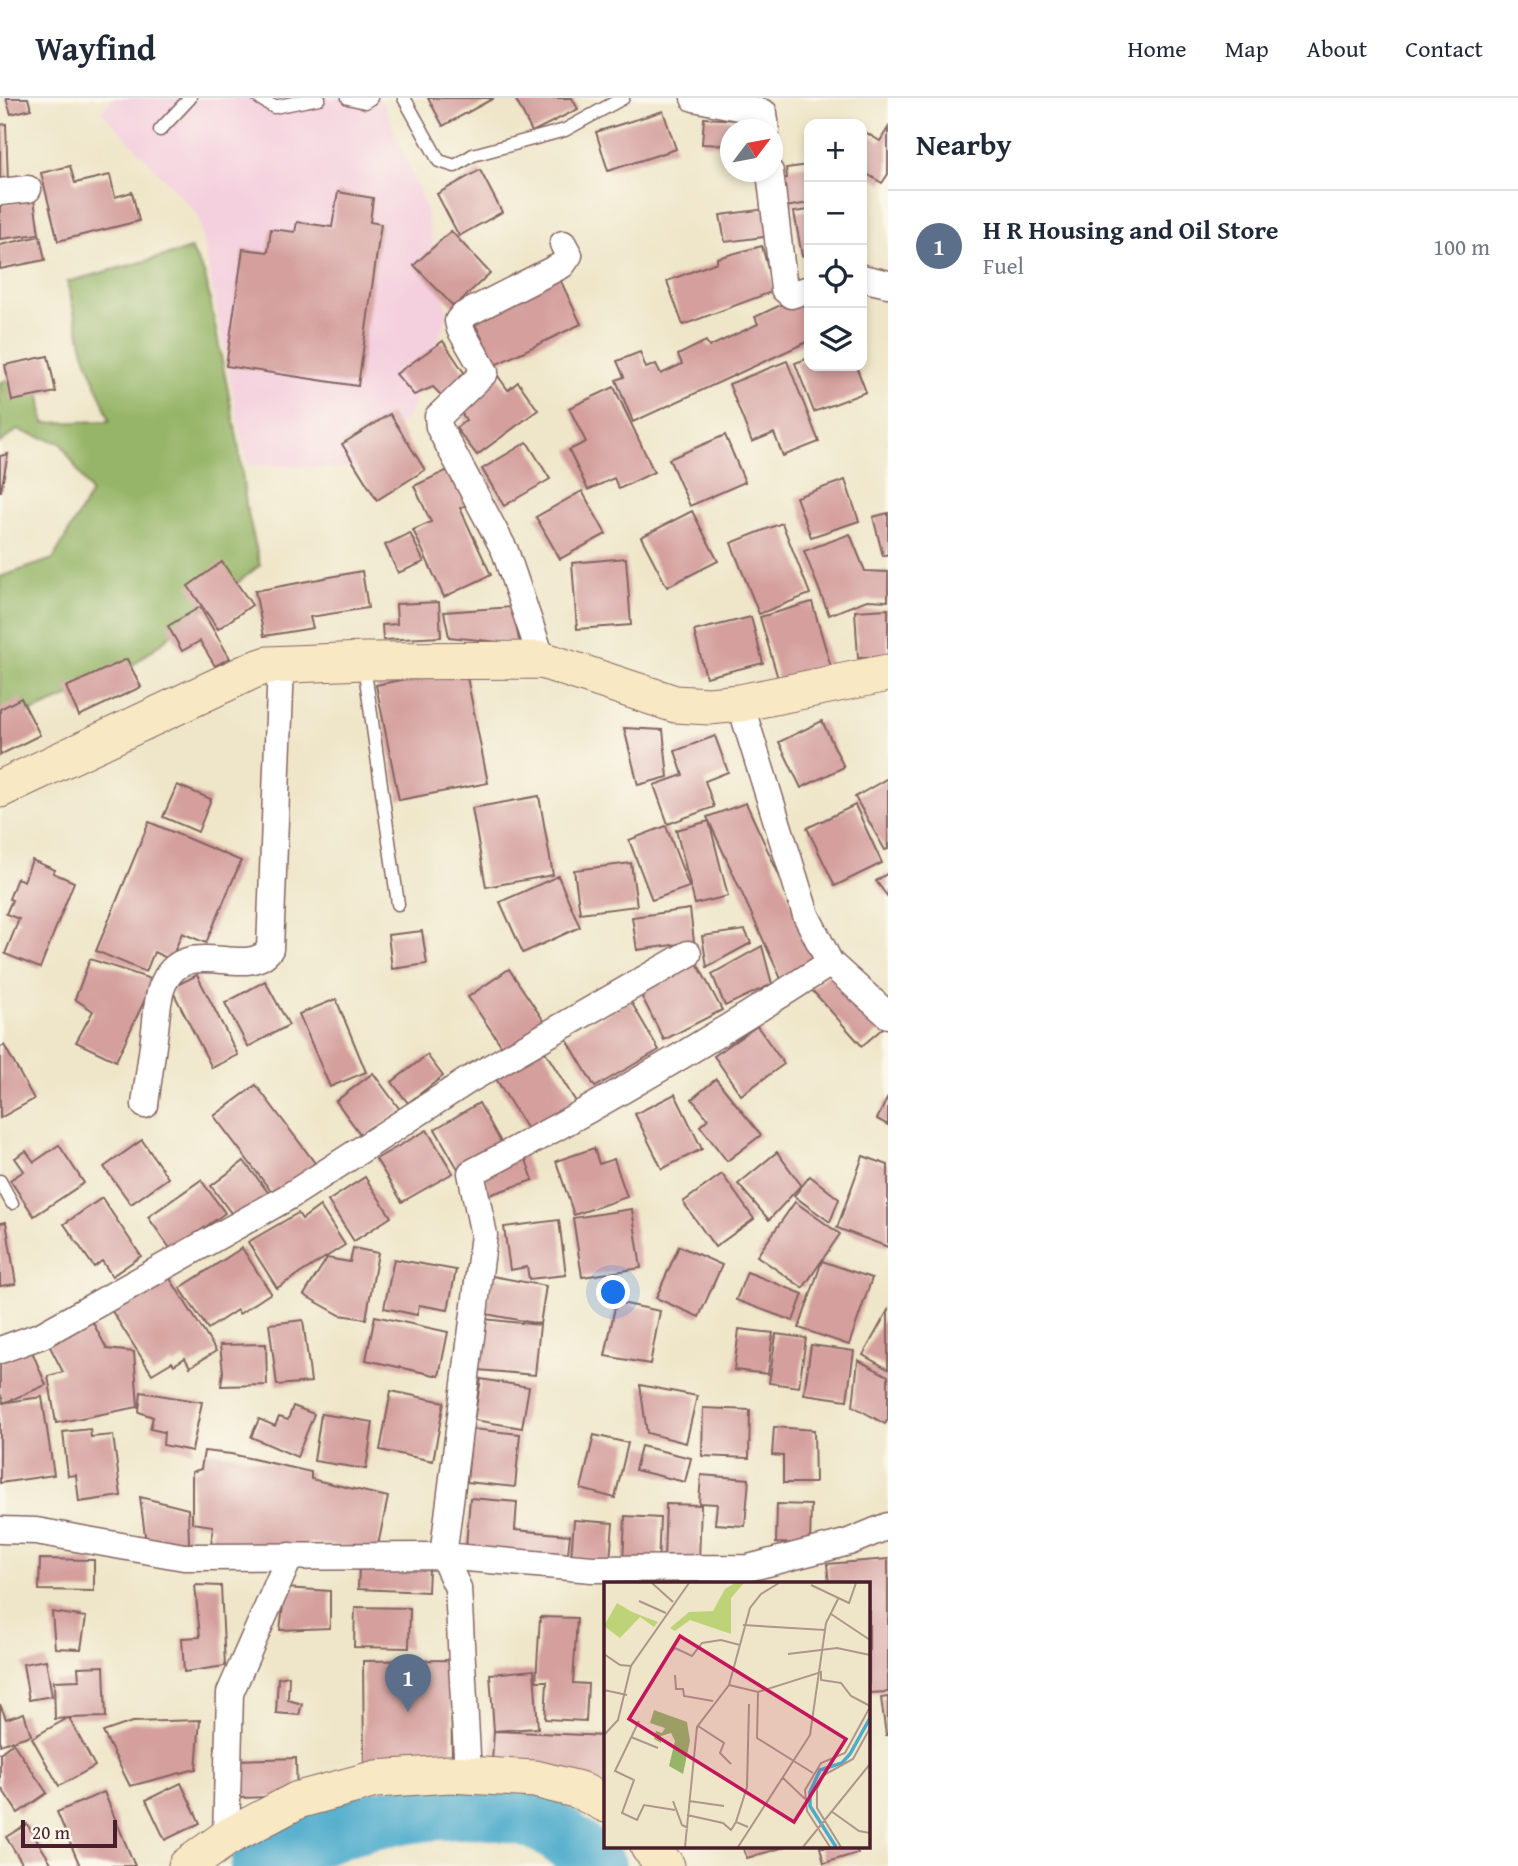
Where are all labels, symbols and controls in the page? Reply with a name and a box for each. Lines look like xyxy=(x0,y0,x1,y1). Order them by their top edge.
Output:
text: Wayfind xyxy=(35,24,156,72)
text: Home xyxy=(1128,31,1187,66)
text: Map xyxy=(1225,31,1269,66)
text: About xyxy=(1307,31,1367,66)
text: Contact xyxy=(1405,31,1483,66)
north arrow xyxy=(720,119,783,182)
map controls xyxy=(804,119,867,371)
button: + xyxy=(804,119,867,182)
text: Nearby xyxy=(916,122,1012,166)
button: − xyxy=(804,182,867,245)
text: H R Housing and Oil Store xyxy=(983,210,1279,249)
text: 1 xyxy=(933,230,945,263)
text: 100 m xyxy=(1433,230,1490,263)
button: locate xyxy=(804,245,867,308)
text: Fuel xyxy=(983,249,1024,282)
button: layers xyxy=(804,308,867,371)
your location xyxy=(596,1275,630,1309)
inset map xyxy=(604,1582,870,1848)
pin: 1 xyxy=(385,1654,431,1712)
scale bar xyxy=(21,1817,117,1849)
text: 20 m xyxy=(32,1818,70,1846)

